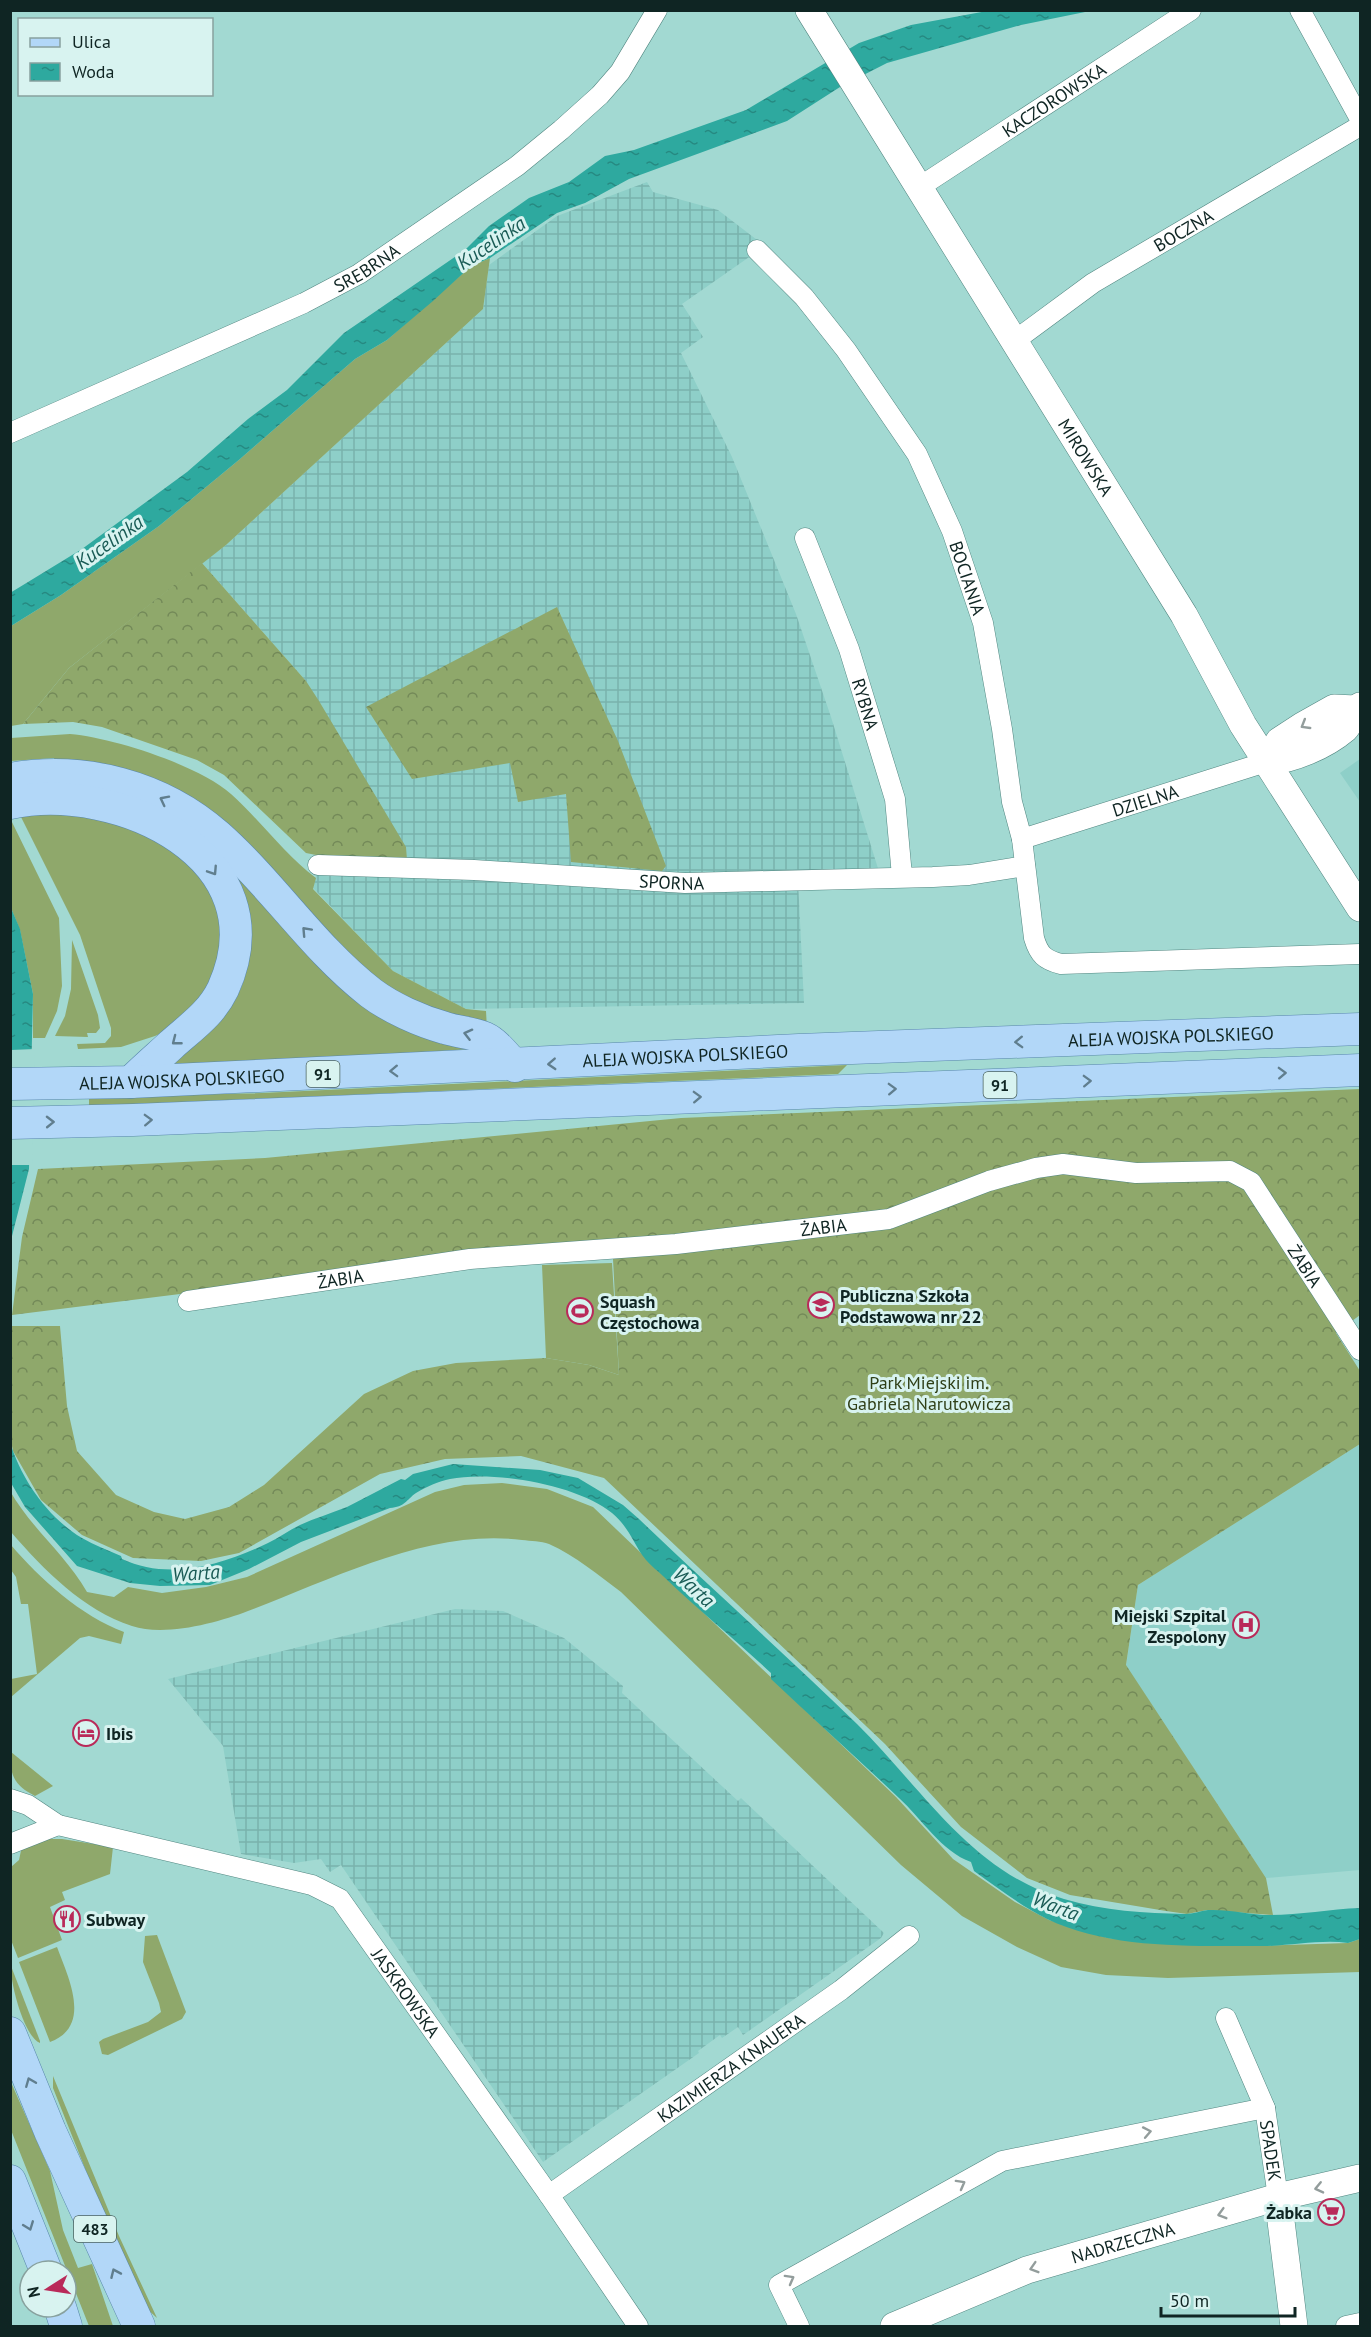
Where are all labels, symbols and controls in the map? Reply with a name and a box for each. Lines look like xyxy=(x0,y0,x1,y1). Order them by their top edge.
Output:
legend xyxy=(18,18,213,96)
text: Ulica xyxy=(72,30,111,53)
street label: KACZOROWSKA xyxy=(997,57,1110,142)
text: Woda xyxy=(72,60,114,83)
street label: BOCZNA xyxy=(1149,203,1217,256)
water label: Kucelinka xyxy=(452,210,531,275)
street label: SREBRNA xyxy=(329,238,404,297)
street label: MIROWSKA xyxy=(1053,414,1119,500)
water label: Kucelinka xyxy=(70,509,148,575)
street label: BOCIANIA xyxy=(945,538,991,618)
street label: RYBNA xyxy=(847,675,885,733)
one-way arrow xyxy=(1301,717,1311,729)
street label: DZIELNA xyxy=(1109,779,1181,821)
one-way arrow xyxy=(160,796,170,807)
one-way arrow xyxy=(206,864,217,875)
street label: SPORNA xyxy=(638,869,705,895)
one-way arrow xyxy=(303,928,314,939)
street label: ALEJA WOJSKA POLSKIEGO xyxy=(1068,1021,1274,1051)
one-way arrow xyxy=(463,1028,473,1041)
one-way arrow xyxy=(172,1034,183,1045)
one-way arrow xyxy=(1015,1035,1024,1048)
street label: ALEJA WOJSKA POLSKIEGO xyxy=(582,1039,789,1072)
one-way arrow xyxy=(548,1057,557,1070)
road number: 91 xyxy=(306,1061,340,1087)
street label: ALEJA WOJSKA POLSKIEGO xyxy=(79,1063,285,1094)
one-way arrow xyxy=(389,1064,398,1077)
one-way arrow xyxy=(1277,1067,1286,1080)
road number: 91 xyxy=(984,1072,1016,1098)
one-way arrow xyxy=(1083,1075,1092,1088)
one-way arrow xyxy=(888,1083,897,1096)
one-way arrow xyxy=(693,1091,702,1104)
one-way arrow xyxy=(144,1113,153,1126)
one-way arrow xyxy=(46,1116,55,1128)
street label: ŻABIA xyxy=(799,1213,848,1241)
street label: ŻABIA xyxy=(1283,1240,1328,1292)
street label: ŻABIA xyxy=(316,1263,365,1293)
place label: Publiczna Szkoła Podstawowa nr 22 xyxy=(840,1284,982,1328)
place label: Squash Częstochowa xyxy=(600,1290,700,1334)
school or university icon: Publiczna Szkoła Podstawowa nr 22 xyxy=(806,1290,836,1320)
sports icon: Squash Częstochowa xyxy=(565,1296,595,1326)
park label: Park Miejski im. Gabriela Narutowicza xyxy=(847,1371,1011,1415)
water label: Warta xyxy=(171,1558,221,1588)
water label: Warta xyxy=(668,1561,720,1613)
place label: Miejski Szpital Zespolony xyxy=(1114,1604,1227,1648)
hospital icon: Miejski Szpital Zespolony xyxy=(1231,1610,1261,1640)
hotel icon: Ibis xyxy=(71,1718,101,1748)
place label: Ibis xyxy=(106,1722,134,1745)
water label: Warta xyxy=(1029,1885,1083,1927)
restaurant icon: Subway xyxy=(52,1904,82,1934)
place label: Subway xyxy=(86,1908,146,1931)
street label: JASKROWSKA xyxy=(366,1943,446,2042)
street label: KAZIMIERZA KNAUERA xyxy=(652,2007,809,2127)
one-way arrow xyxy=(25,2077,37,2088)
street label: SPADEK xyxy=(1255,2118,1287,2183)
one-way arrow xyxy=(1142,2126,1152,2139)
one-way arrow xyxy=(954,2180,965,2191)
one-way arrow xyxy=(1314,2180,1324,2193)
supermarket icon: Żabka xyxy=(1316,2197,1346,2227)
place label: Żabka xyxy=(1266,2201,1312,2224)
one-way arrow xyxy=(1217,2207,1228,2219)
road number: 483 xyxy=(74,2216,116,2242)
street label: NADRZECZNA xyxy=(1068,2216,1178,2268)
one-way arrow xyxy=(21,2220,34,2230)
north arrow xyxy=(18,2259,78,2319)
one-way arrow xyxy=(1029,2261,1040,2273)
one-way arrow xyxy=(110,2269,122,2280)
one-way arrow xyxy=(784,2274,794,2286)
scale bar xyxy=(1161,2280,1294,2318)
text: N xyxy=(22,2285,44,2299)
text: 50 m xyxy=(1170,2289,1209,2312)

